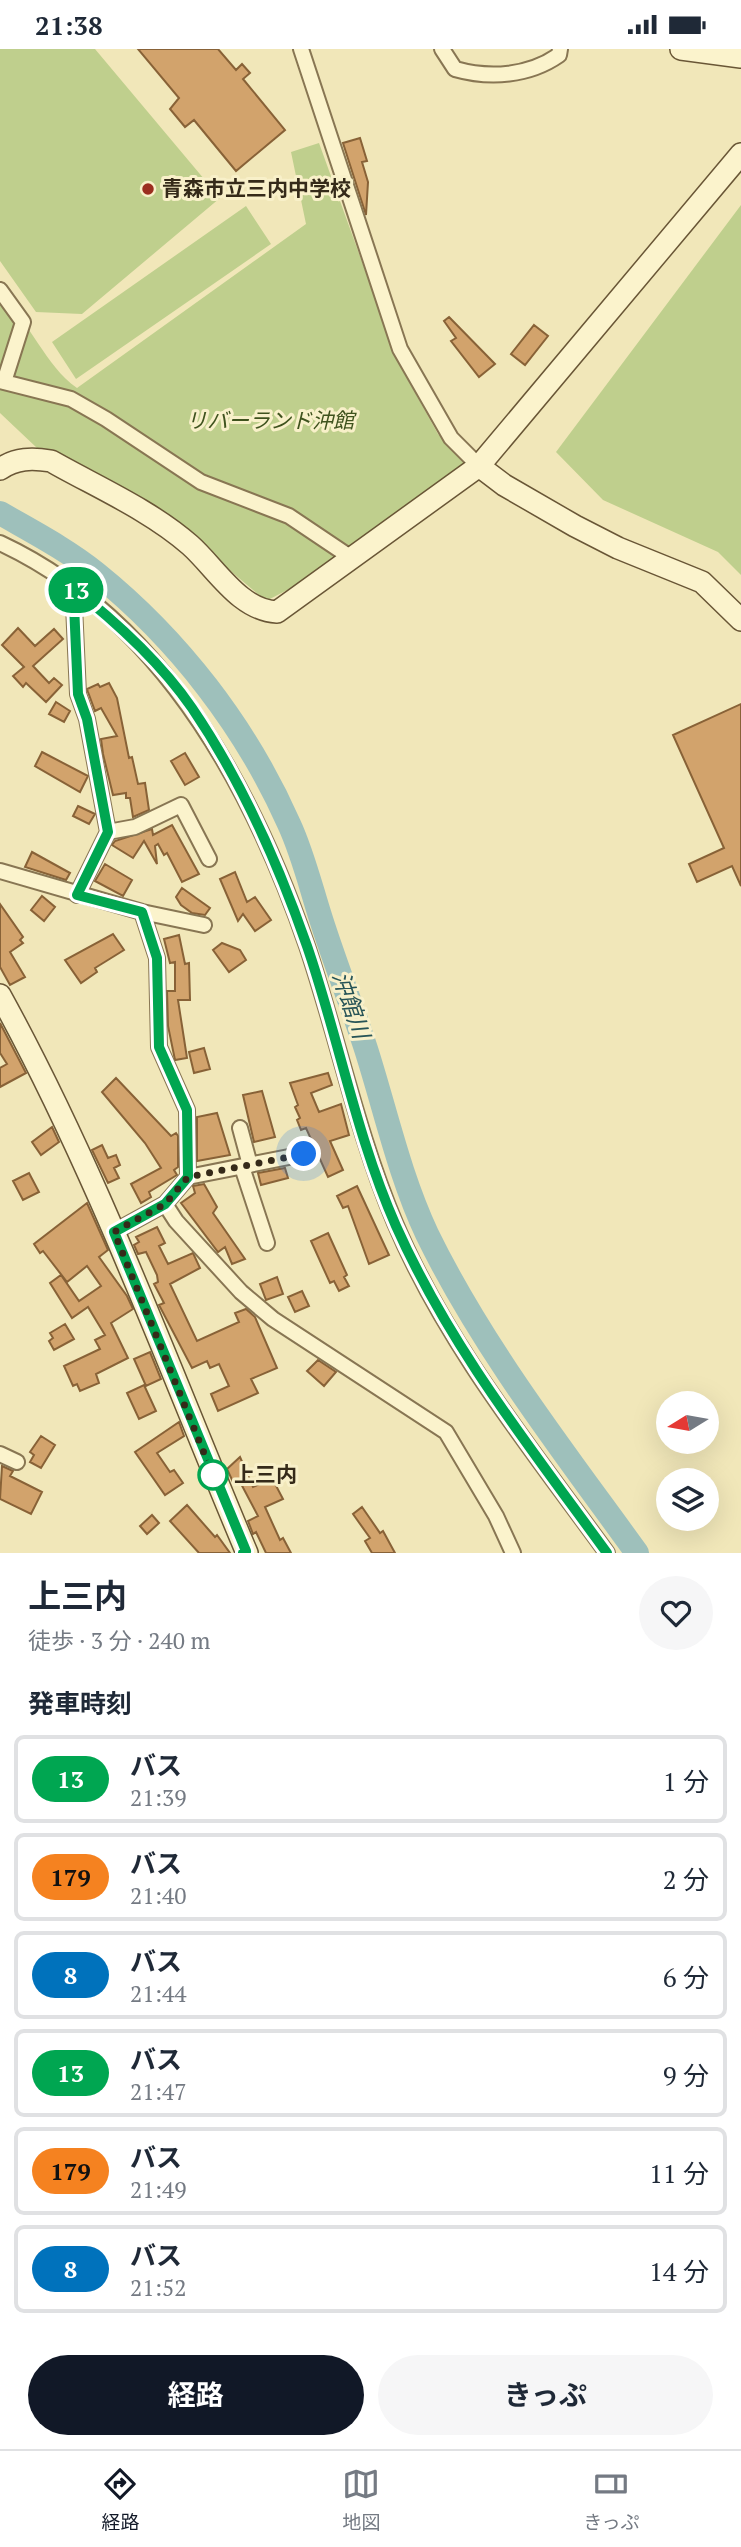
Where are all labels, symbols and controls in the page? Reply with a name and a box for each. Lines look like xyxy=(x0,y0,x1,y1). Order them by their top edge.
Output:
text: 21:38 xyxy=(35,8,103,42)
place label: 青森市立三内中学校 xyxy=(162,174,351,202)
marker: 青森市立三内中学校 xyxy=(140,181,156,197)
park label: リバーランド沖館 xyxy=(186,406,357,434)
line badge: 13 xyxy=(44,567,108,613)
text: 13 xyxy=(62,574,90,606)
water label: 沖館川 xyxy=(326,967,378,1045)
your location xyxy=(286,1136,321,1171)
north arrow xyxy=(656,1391,719,1454)
map controls xyxy=(656,1391,719,1531)
marker: 上三内 xyxy=(198,1460,228,1490)
place label: 上三内 xyxy=(234,1460,297,1488)
button: layers xyxy=(656,1468,719,1531)
text: 上三内 xyxy=(28,1574,127,1617)
button: heart xyxy=(639,1576,713,1650)
text: 徒歩 · 3 分 · 240 m xyxy=(28,1625,210,1656)
text: 発車時刻 xyxy=(28,1686,132,1720)
text: バス xyxy=(130,1748,182,1782)
text: 13 xyxy=(57,1763,84,1795)
text: 1 分 xyxy=(663,1764,709,1798)
text: 21:39 xyxy=(130,1782,187,1813)
text: バス xyxy=(130,1846,182,1880)
text: 179 xyxy=(50,1861,91,1893)
text: 2 分 xyxy=(663,1862,709,1896)
text: 21:40 xyxy=(130,1880,187,1911)
text: バス xyxy=(130,1944,182,1978)
text: 8 xyxy=(64,1959,77,1991)
text: 6 分 xyxy=(663,1960,709,1994)
text: 21:44 xyxy=(130,1978,187,2009)
text: バス xyxy=(130,2042,182,2076)
text: 13 xyxy=(57,2057,84,2089)
text: 9 分 xyxy=(663,2058,709,2092)
text: 21:47 xyxy=(130,2076,187,2107)
text: バス xyxy=(130,2140,182,2174)
text: 179 xyxy=(50,2155,91,2187)
text: 11 分 xyxy=(649,2156,709,2190)
text: 21:49 xyxy=(130,2174,187,2205)
text: バス xyxy=(130,2238,182,2272)
text: 8 xyxy=(64,2253,77,2285)
text: 14 分 xyxy=(649,2254,709,2288)
text: 21:52 xyxy=(130,2272,187,2303)
button: 経路 xyxy=(28,2355,364,2435)
button: きっぷ xyxy=(378,2355,713,2435)
tab: 経路 xyxy=(101,2465,139,2534)
tab: 地図 xyxy=(342,2465,380,2534)
tab: きっぷ xyxy=(583,2465,640,2534)

